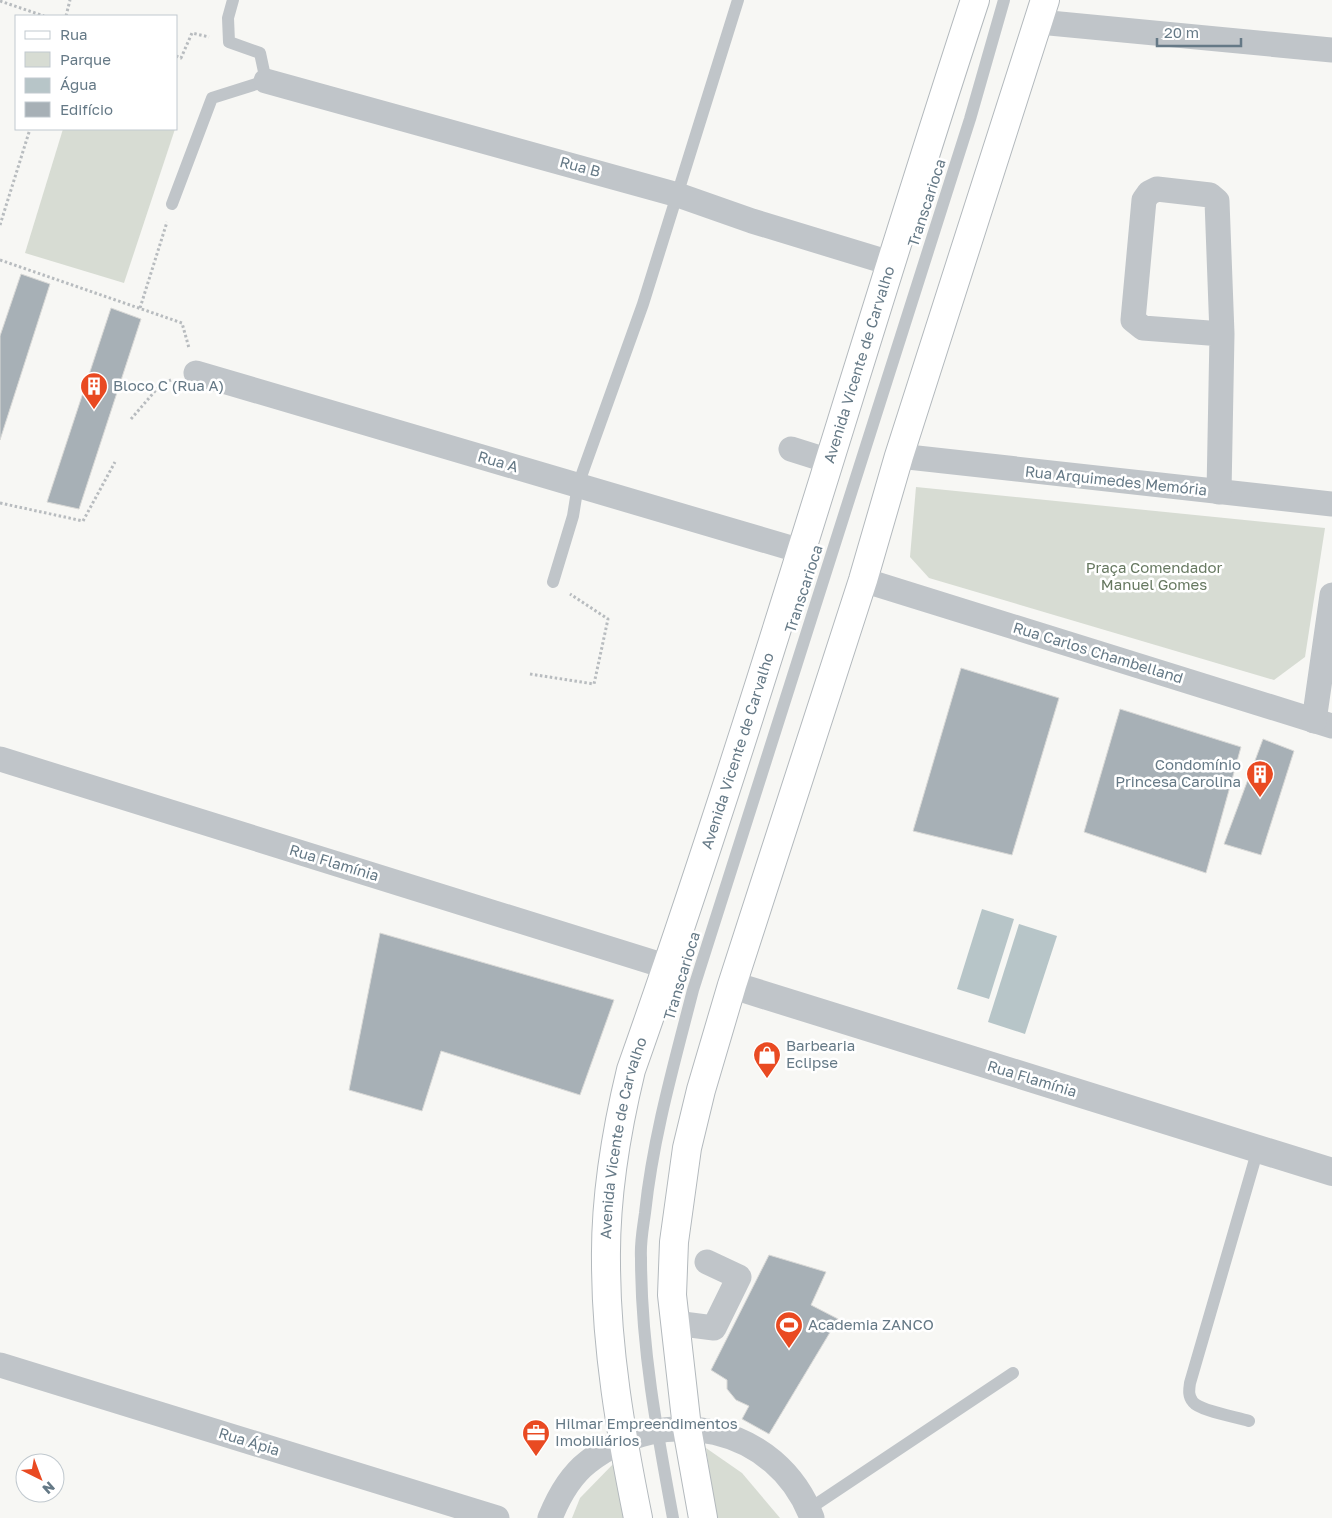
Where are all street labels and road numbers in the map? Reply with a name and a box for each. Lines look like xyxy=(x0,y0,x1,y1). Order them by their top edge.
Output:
street label: Rua B xyxy=(558,152,603,180)
street label: Transcarioca xyxy=(903,156,949,249)
street label: Avenida Vicente de Carvalho xyxy=(819,264,897,465)
street label: Rua A xyxy=(476,447,521,475)
street label: Rua Arquimedes Memória xyxy=(1024,461,1208,499)
street label: Transcarioca xyxy=(780,542,826,635)
street label: Rua Carlos Chambelland xyxy=(1011,618,1185,686)
street label: Avenida Vicente de Carvalho xyxy=(697,650,777,851)
street label: Rua Flamínia xyxy=(287,840,381,884)
street label: Transcarioca xyxy=(659,929,703,1022)
street label: Avenida Vicente de Carvalho xyxy=(596,1034,650,1239)
street label: Rua Flamínia xyxy=(985,1056,1079,1100)
street label: Rua Ápia xyxy=(217,1423,282,1459)

